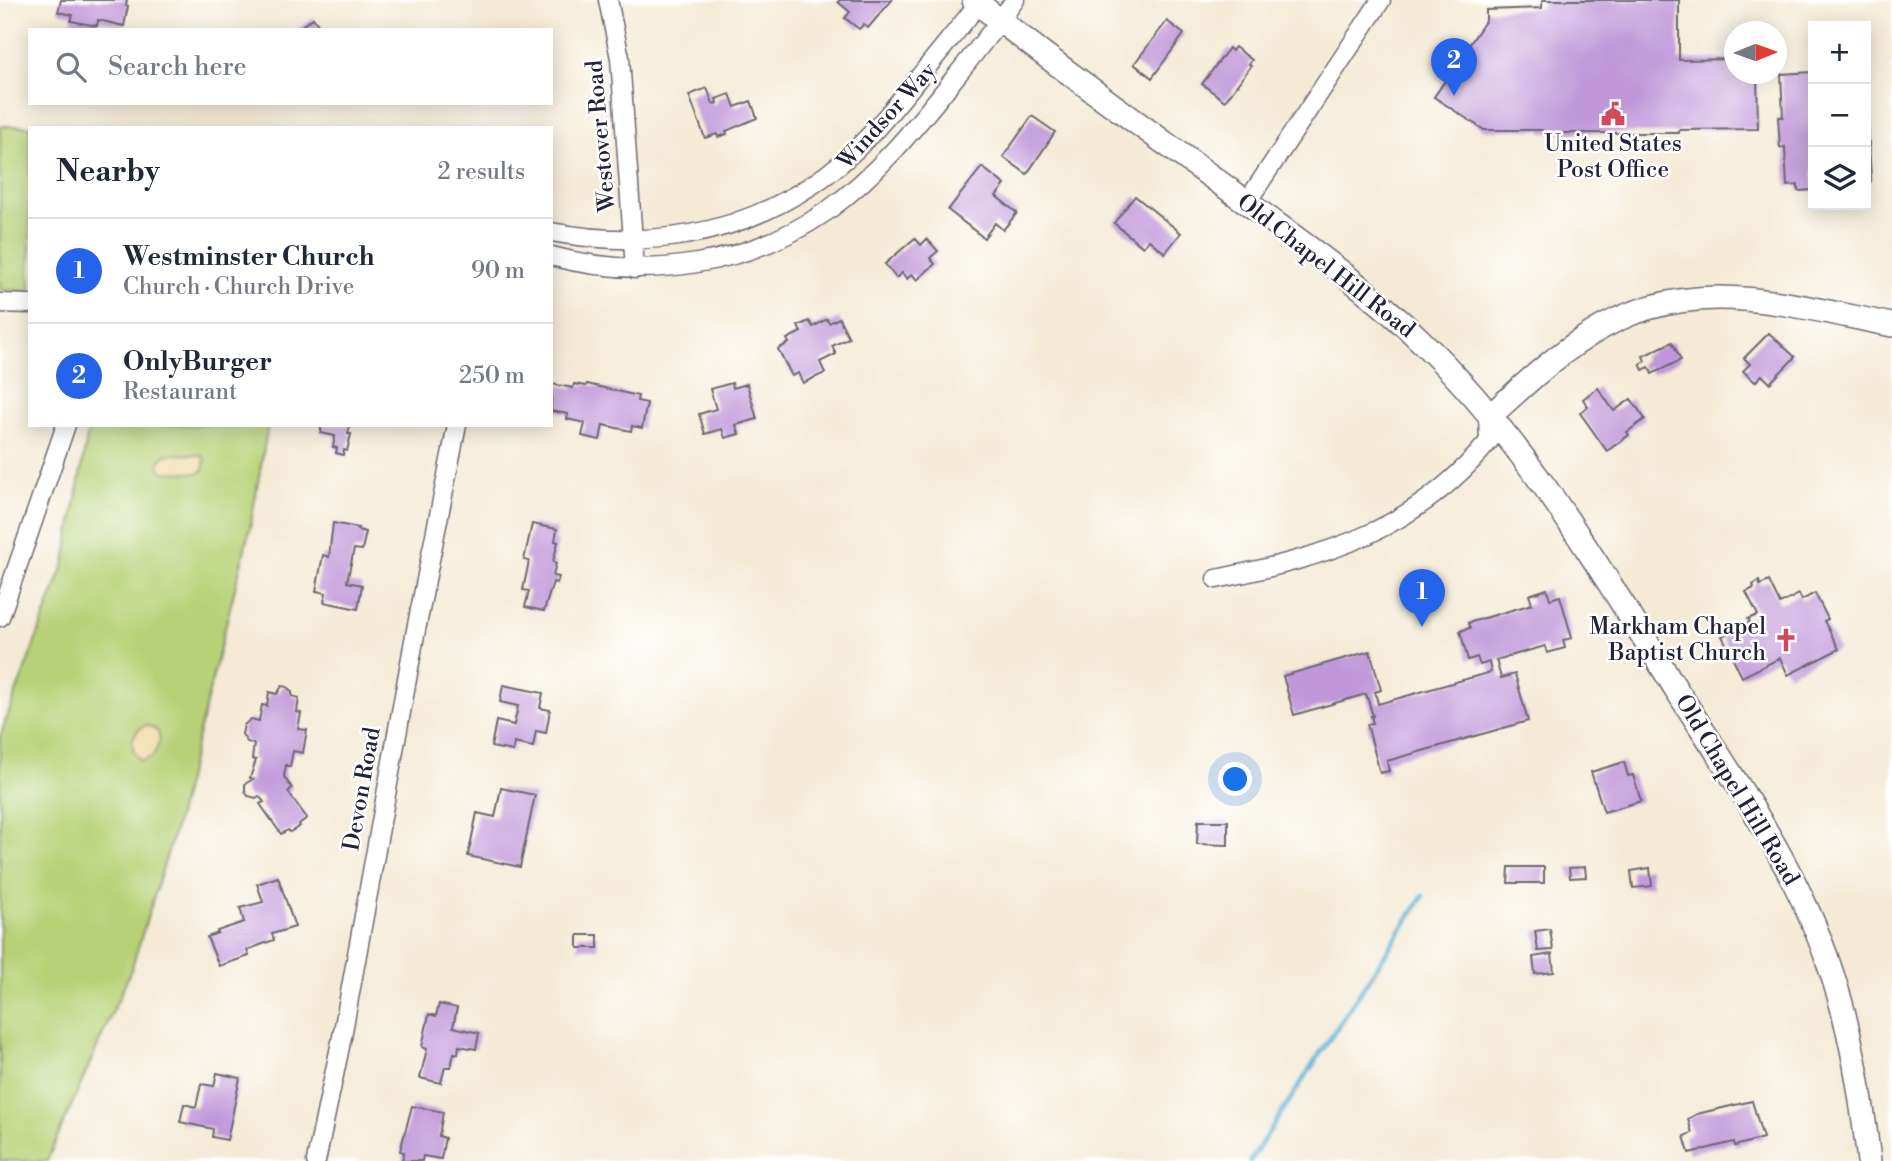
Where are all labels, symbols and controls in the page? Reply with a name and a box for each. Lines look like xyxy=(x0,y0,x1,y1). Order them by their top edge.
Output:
north arrow xyxy=(1724,21,1787,84)
map controls xyxy=(1808,21,1871,210)
button: + xyxy=(1808,21,1871,84)
search box xyxy=(28,28,553,105)
pin: 2 xyxy=(1431,38,1477,96)
icon: search xyxy=(52,48,90,86)
text: Search here xyxy=(108,51,247,83)
street label: Windsor Way xyxy=(831,56,943,176)
street label: Westover Road xyxy=(580,59,622,214)
button: − xyxy=(1808,84,1871,147)
public building icon: United States Post Office xyxy=(1599,100,1627,128)
place label: United States Post Office xyxy=(1544,130,1682,184)
button: layers xyxy=(1808,147,1871,210)
text: Nearby xyxy=(56,153,160,191)
text: 2 results xyxy=(438,158,525,186)
street label: Old Chapel Hill Road xyxy=(1232,188,1420,344)
text: Westminster Church xyxy=(123,241,375,273)
text: 1 xyxy=(73,257,85,285)
text: 90 m xyxy=(471,257,525,285)
text: Church · Church Drive xyxy=(123,273,354,301)
text: OnlyBurger xyxy=(123,346,272,378)
text: 2 xyxy=(72,362,86,390)
text: 250 m xyxy=(459,362,525,390)
text: Restaurant xyxy=(123,378,237,406)
pin: 1 xyxy=(1399,569,1445,627)
place label: Markham Chapel Baptist Church xyxy=(1589,613,1766,667)
church icon: Markham Chapel Baptist Church xyxy=(1772,626,1800,654)
street label: Old Chapel Hill Road xyxy=(1669,689,1805,891)
street label: Devon Road xyxy=(337,725,387,853)
your location xyxy=(1218,762,1252,796)

